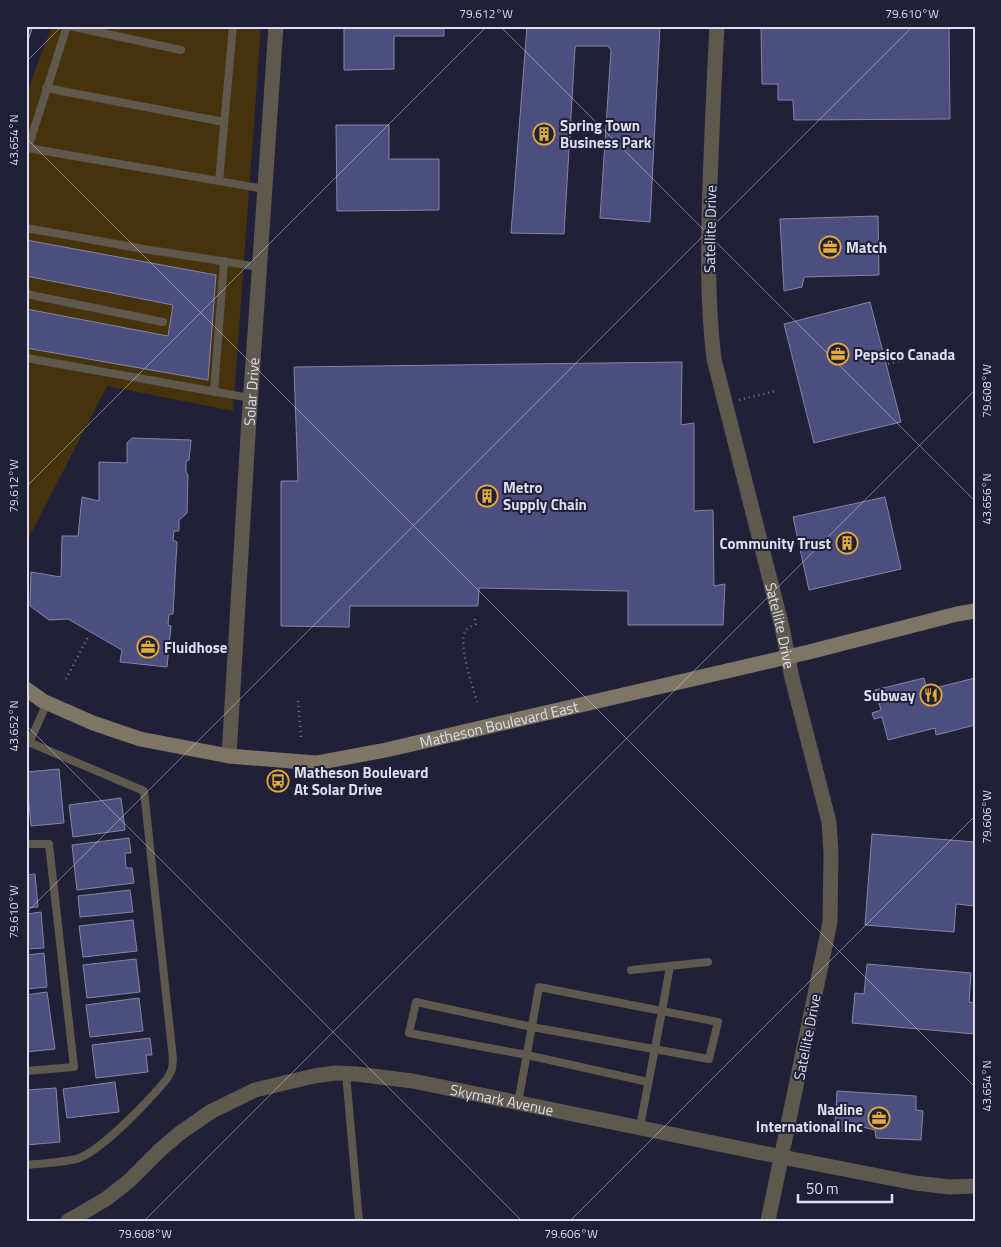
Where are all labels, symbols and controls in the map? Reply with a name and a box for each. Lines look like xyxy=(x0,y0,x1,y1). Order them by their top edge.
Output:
text: 79.612°W xyxy=(459,4,513,23)
text: 79.610°W xyxy=(885,4,939,23)
text: 43.654°N xyxy=(4,114,23,166)
place label: Spring Town Business Park xyxy=(560,114,652,154)
building icon: Spring Town Business Park xyxy=(532,122,556,146)
street label: Satellite Drive xyxy=(698,185,722,273)
office icon: Match xyxy=(818,235,842,259)
place label: Match xyxy=(846,236,887,259)
office icon: Pepsico Canada xyxy=(826,342,850,366)
place label: Pepsico Canada xyxy=(854,343,956,366)
street label: Solar Drive xyxy=(237,357,265,427)
text: 79.608°W xyxy=(977,364,996,418)
text: 79.612°W xyxy=(4,459,23,513)
text: 43.656°N xyxy=(977,473,996,525)
place label: Metro Supply Chain xyxy=(503,476,587,516)
building icon: Metro Supply Chain xyxy=(475,484,499,508)
building icon: Community Trust xyxy=(835,531,859,555)
place label: Community Trust xyxy=(720,532,832,555)
street label: Satellite Drive xyxy=(760,580,801,670)
office icon: Fluidhose xyxy=(136,635,160,659)
place label: Fluidhose xyxy=(164,636,228,659)
restaurant icon: Subway xyxy=(919,683,943,707)
place label: Subway xyxy=(864,684,915,707)
street label: Matheson Boulevard East xyxy=(417,694,581,753)
text: 43.652°N xyxy=(4,700,23,752)
place label: Matheson Boulevard At Solar Drive xyxy=(294,761,428,801)
bus stop icon: Matheson Boulevard At Solar Drive xyxy=(266,769,290,793)
text: 79.606°W xyxy=(977,790,996,844)
text: 79.610°W xyxy=(4,885,23,939)
street label: Satellite Drive xyxy=(787,992,827,1082)
text: 43.654°N xyxy=(977,1060,996,1112)
street label: Skymark Avenue xyxy=(448,1077,556,1121)
place label: Nadine International Inc xyxy=(756,1098,863,1138)
office icon: Nadine International Inc xyxy=(867,1106,891,1130)
scale bar xyxy=(798,1172,892,1204)
text: 50 m xyxy=(806,1177,839,1200)
text: 79.608°W xyxy=(118,1224,172,1243)
text: 79.606°W xyxy=(544,1224,598,1243)

